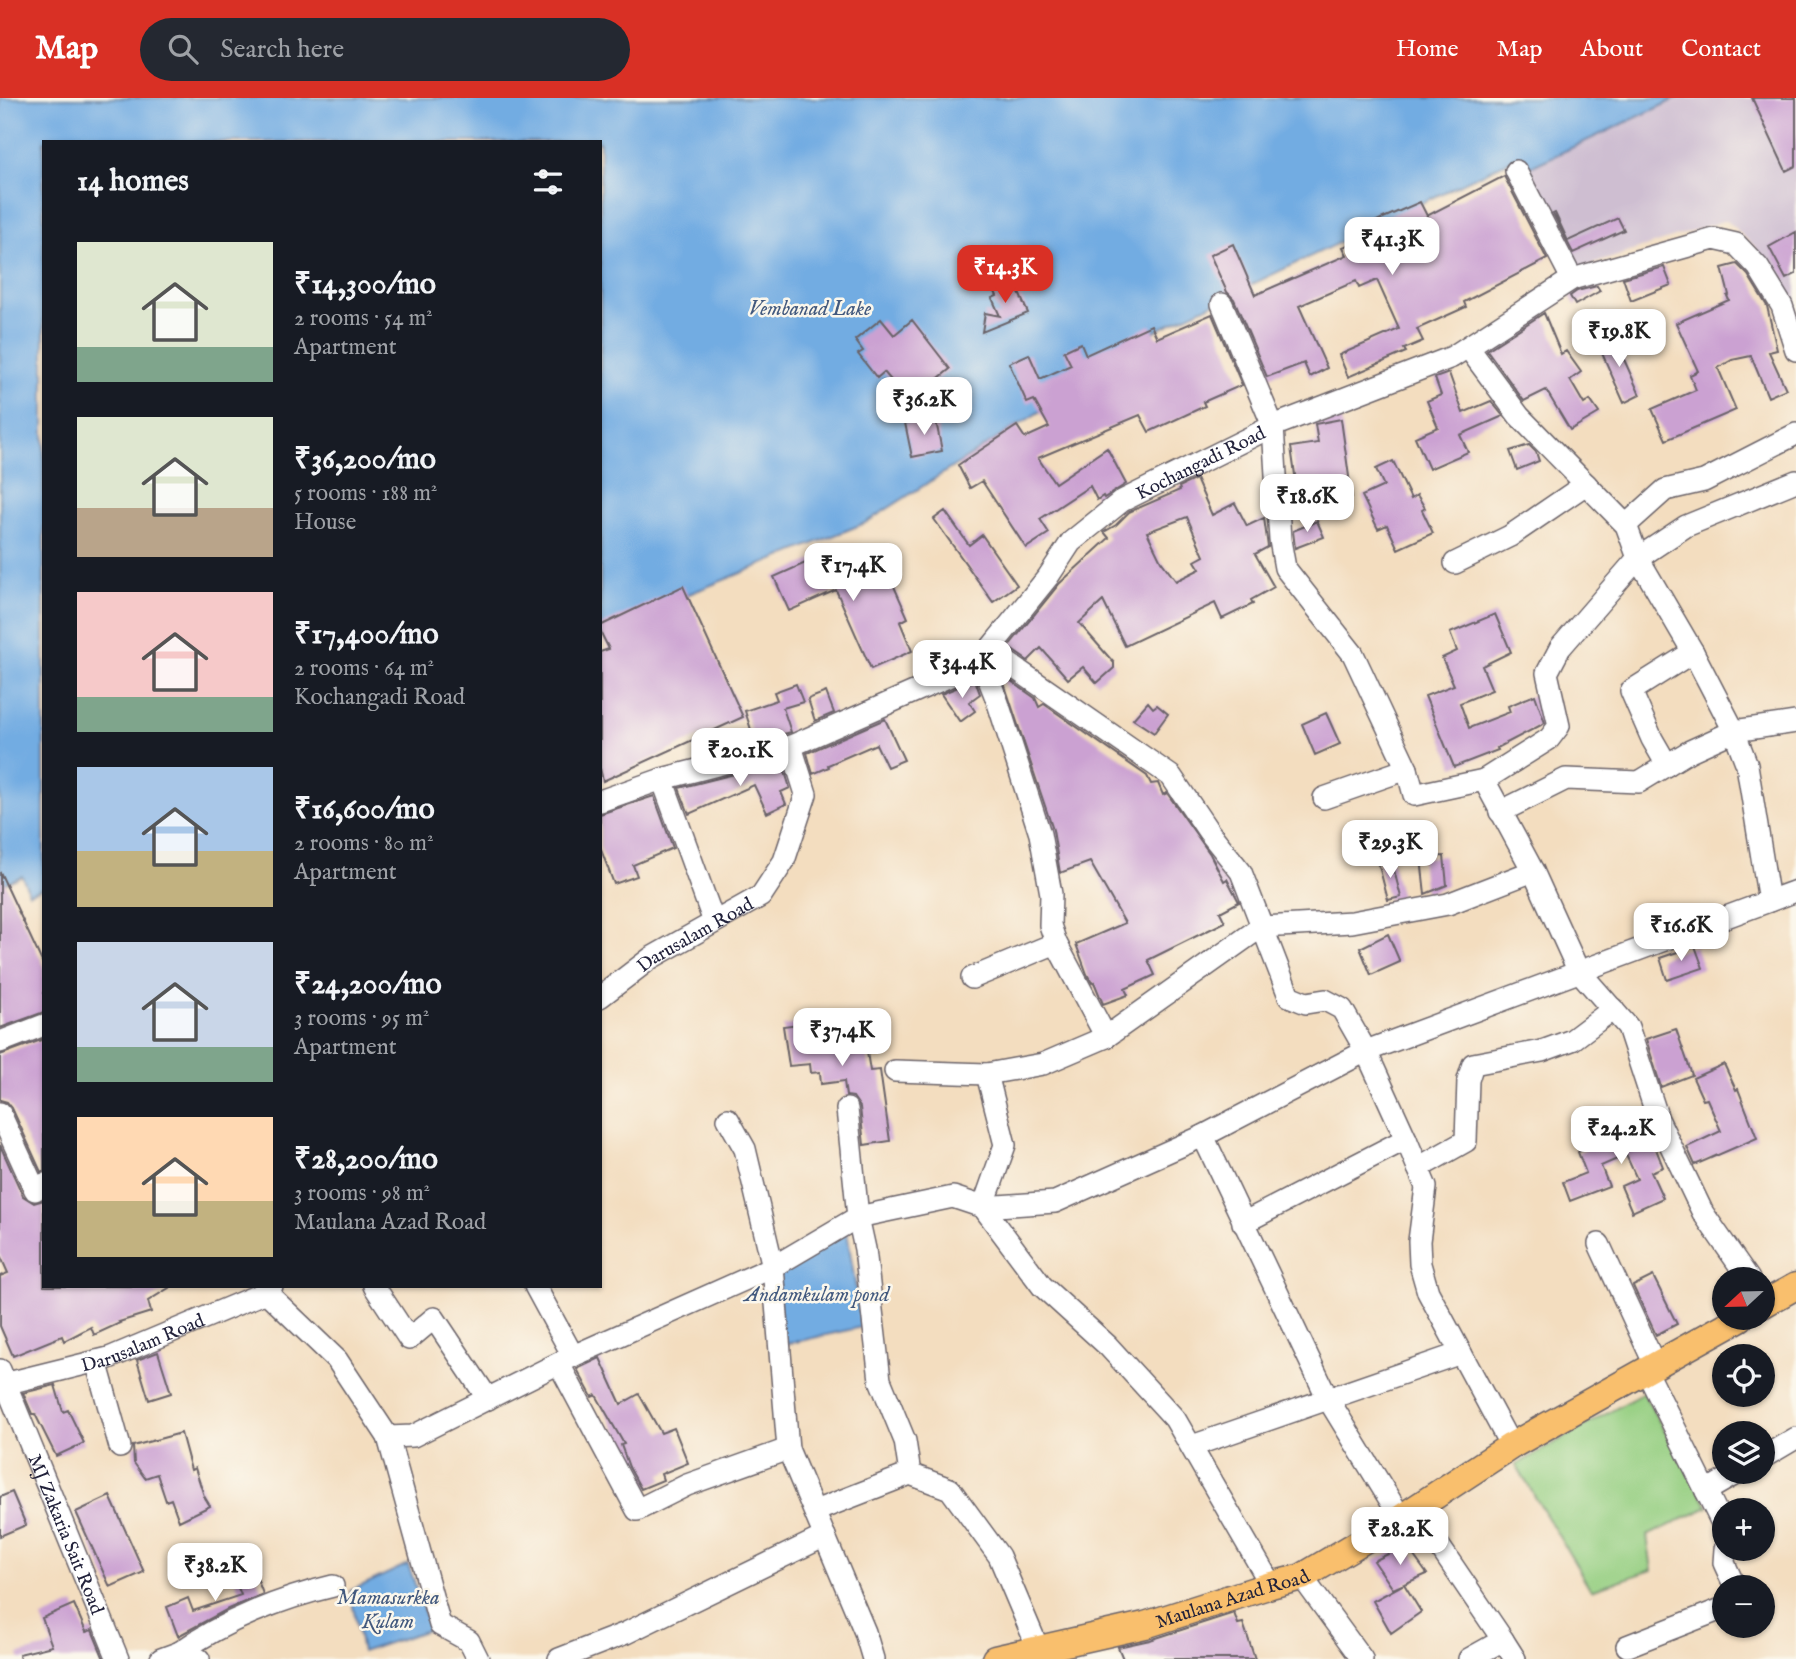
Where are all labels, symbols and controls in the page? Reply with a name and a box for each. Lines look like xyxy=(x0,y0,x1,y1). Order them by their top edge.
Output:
search box xyxy=(140,18,630,81)
text: Map xyxy=(35,28,98,70)
icon: search xyxy=(164,30,202,68)
text: Search here xyxy=(220,33,344,66)
text: Home xyxy=(1396,34,1459,65)
text: Map xyxy=(1497,34,1543,65)
text: About xyxy=(1581,34,1643,65)
text: Contact xyxy=(1681,34,1761,65)
text: 14 homes xyxy=(77,163,189,201)
icon: filters xyxy=(529,163,567,201)
pin: ₹41.3K xyxy=(1335,218,1449,277)
text: ₹41.3K xyxy=(1360,225,1424,254)
pin: ₹14.3K xyxy=(948,246,1062,305)
text: ₹14.3K xyxy=(973,253,1037,282)
text: ₹14,300/mo xyxy=(294,266,436,304)
icon: home xyxy=(133,270,217,354)
water label: Vembanad Lake xyxy=(749,296,871,323)
text: 2 rooms · 54 m² xyxy=(294,304,433,333)
pin: ₹19.8K xyxy=(1562,310,1676,369)
text: ₹19.8K xyxy=(1588,317,1650,346)
text: Apartment xyxy=(294,333,397,362)
pin: ₹36.2K xyxy=(867,378,981,437)
text: ₹36.2K xyxy=(892,385,956,414)
street label: Kochangadi Road xyxy=(1132,421,1271,506)
text: ₹36,200/mo xyxy=(294,441,436,479)
icon: home xyxy=(133,445,217,529)
pin: ₹18.6K xyxy=(1250,474,1364,534)
text: 5 rooms · 188 m² xyxy=(294,479,437,508)
text: ₹18.6K xyxy=(1276,482,1338,511)
text: House xyxy=(294,508,356,537)
pin: ₹17.4K xyxy=(796,544,910,603)
text: ₹17.4K xyxy=(820,551,886,580)
text: ₹17,400/mo xyxy=(294,616,439,654)
icon: home xyxy=(133,620,217,704)
pin: ₹34.4K xyxy=(905,640,1019,700)
text: ₹34.4K xyxy=(929,648,995,677)
text: 2 rooms · 64 m² xyxy=(294,654,434,683)
text: Kochangadi Road xyxy=(294,683,465,712)
pin: ₹20.1K xyxy=(683,728,797,788)
text: ₹20.1K xyxy=(707,736,773,765)
text: ₹16,600/mo xyxy=(294,791,435,829)
icon: home xyxy=(133,795,217,879)
pin: ₹29.3K xyxy=(1333,820,1447,880)
text: ₹29.3K xyxy=(1358,828,1422,857)
text: 2 rooms · 80 m² xyxy=(294,829,434,858)
text: Apartment xyxy=(294,858,397,887)
street label: Darusalam Road xyxy=(633,892,759,979)
pin: ₹16.6K xyxy=(1624,904,1738,963)
text: ₹16.6K xyxy=(1650,911,1712,940)
text: ₹24,200/mo xyxy=(294,966,442,1004)
icon: home xyxy=(133,970,217,1054)
text: 3 rooms · 95 m² xyxy=(294,1004,429,1033)
pin: ₹37.4K xyxy=(785,1009,899,1068)
text: ₹37.4K xyxy=(809,1016,875,1045)
text: Apartment xyxy=(294,1033,397,1062)
pin: ₹24.2K xyxy=(1564,1107,1678,1166)
text: ₹24.2K xyxy=(1587,1114,1655,1143)
text: ₹28,200/mo xyxy=(294,1141,438,1179)
icon: home xyxy=(133,1145,217,1229)
text: 3 rooms · 98 m² xyxy=(294,1179,430,1208)
text: Maulana Azad Road xyxy=(294,1208,486,1237)
north arrow xyxy=(1712,1267,1774,1330)
map controls xyxy=(1712,1267,1775,1638)
water label: Andamkulam pond xyxy=(743,1282,892,1309)
street label: Darusalam Road xyxy=(79,1309,209,1378)
button: locate xyxy=(1712,1344,1775,1407)
button: layers xyxy=(1712,1421,1775,1484)
street label: MJ Zakaria Sait Road xyxy=(22,1451,109,1619)
button: + xyxy=(1712,1498,1775,1561)
pin: ₹28.2K xyxy=(1343,1508,1457,1567)
text: ₹28.2K xyxy=(1367,1515,1433,1544)
pin: ₹38.2K xyxy=(158,1544,272,1603)
text: ₹38.2K xyxy=(183,1551,247,1580)
street label: Maulana Azad Road xyxy=(1153,1565,1315,1635)
button: − xyxy=(1712,1575,1775,1638)
water label: Mamasurkka Kulam xyxy=(336,1585,440,1636)

